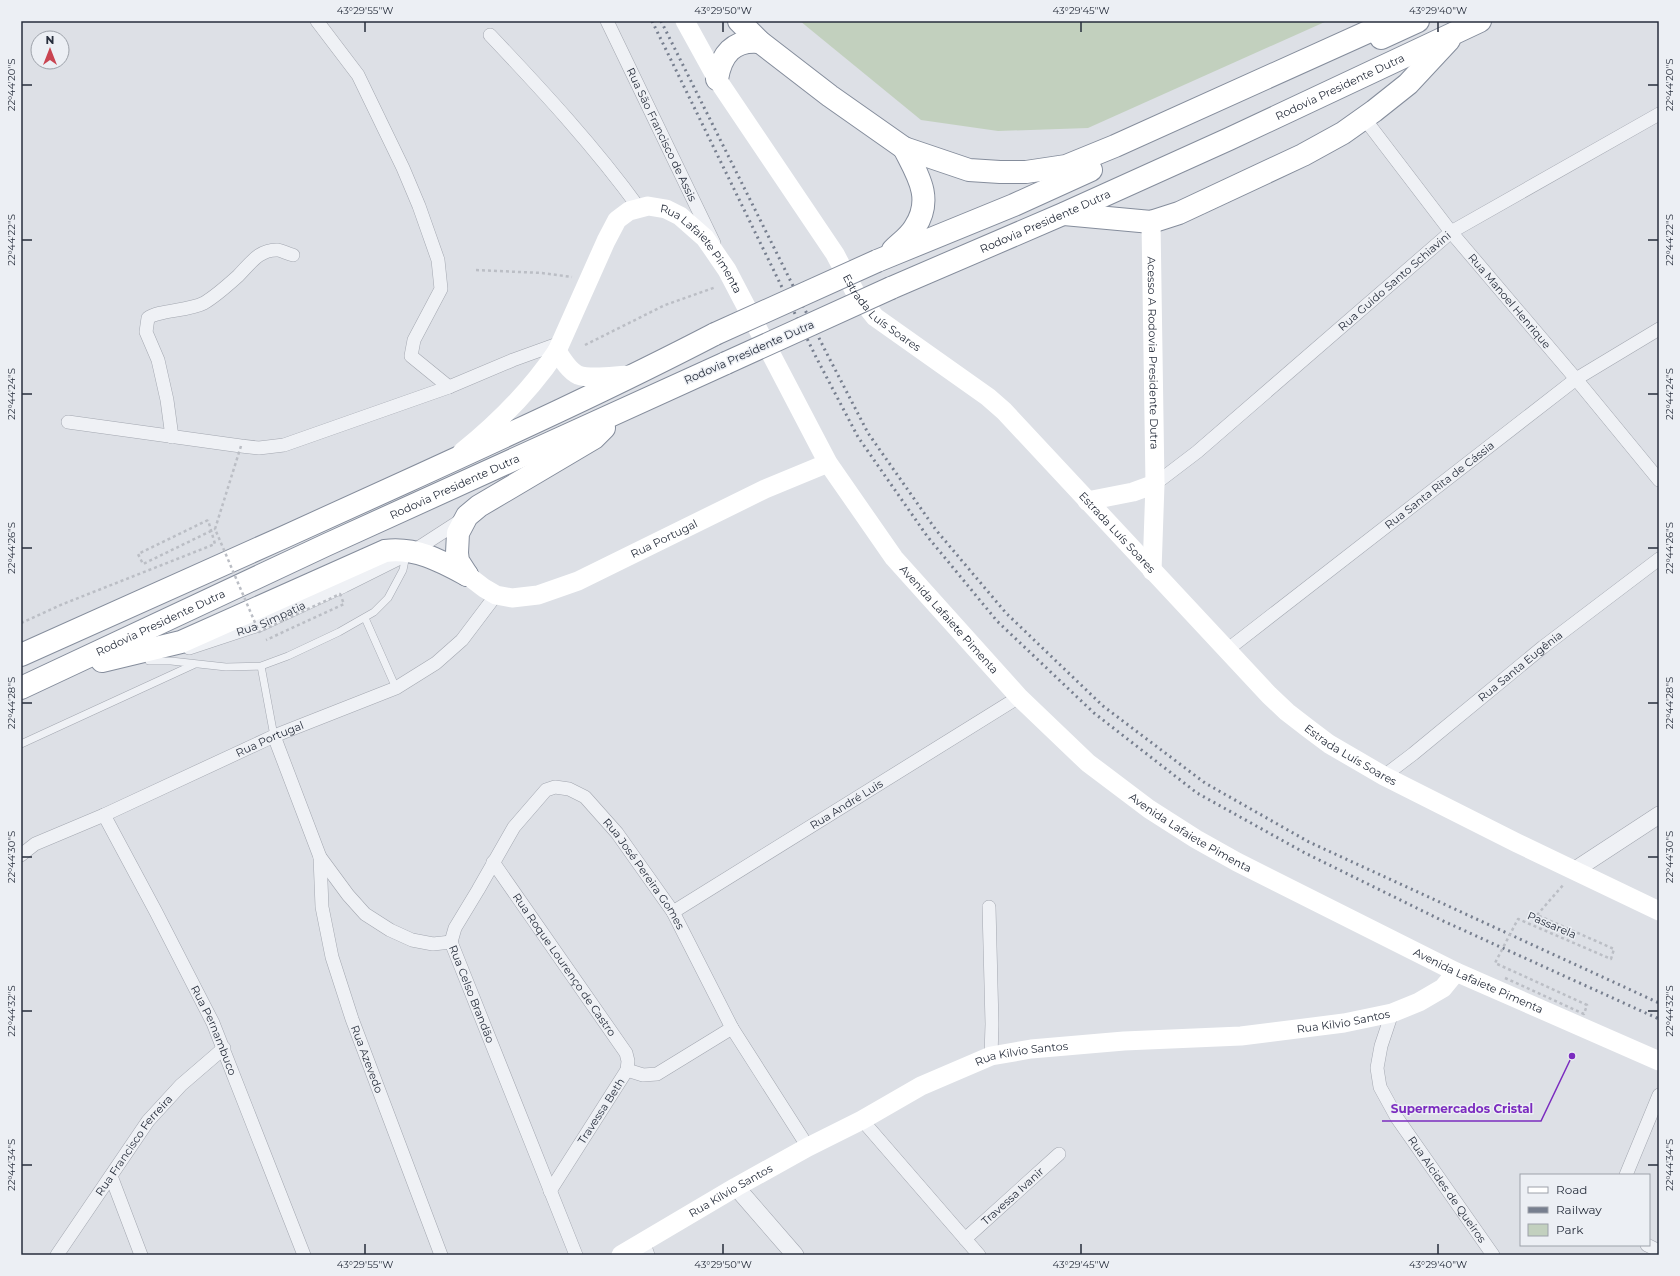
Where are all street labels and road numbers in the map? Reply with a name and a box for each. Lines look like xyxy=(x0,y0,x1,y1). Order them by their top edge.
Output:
street label: Rodovia Presidente Dutra xyxy=(1273,50,1407,123)
street label: Rua São Francisco de Assis xyxy=(624,65,700,204)
street label: Rodovia Presidente Dutra xyxy=(978,186,1113,256)
street label: Rua Lafaiete Pimenta xyxy=(659,201,745,296)
street label: Rua Guido Santo Schiavini xyxy=(1335,228,1454,334)
street label: Rua Manoel Henrique xyxy=(1465,251,1554,352)
street label: Acesso A Rodovia Presidente Dutra xyxy=(1145,256,1161,450)
street label: Estrada Luís Soares xyxy=(840,272,924,355)
street label: Rodovia Presidente Dutra xyxy=(682,317,816,387)
street label: Rua Santa Rita de Cássia xyxy=(1382,438,1497,532)
street label: Rodovia Presidente Dutra xyxy=(387,451,522,522)
street label: Estrada Luís Soares xyxy=(1076,489,1159,576)
street label: Rua Portugal xyxy=(628,516,700,561)
street label: Avenida Lafaiete Pimenta xyxy=(897,562,1002,677)
street label: Rodovia Presidente Dutra xyxy=(94,586,227,659)
street label: Rua Simpatia xyxy=(234,598,308,639)
street label: Rua Santa Eugênia xyxy=(1475,628,1565,705)
street label: Rua Portugal xyxy=(233,718,306,760)
street label: Estrada Luís Soares xyxy=(1302,721,1400,789)
street label: Rua André Luis xyxy=(807,776,886,832)
street label: Avenida Lafaiete Pimenta xyxy=(1126,790,1254,875)
street label: Rua José Pereira Gomes xyxy=(600,815,688,932)
street label: Rua Roque Lourenço de Castro xyxy=(510,890,619,1039)
street label: Passarela xyxy=(1525,908,1579,942)
street label: Rua Celso Brandão xyxy=(446,943,498,1045)
street label: Avenida Lafaiete Pimenta xyxy=(1411,945,1545,1016)
street label: Rua Pernambuco xyxy=(188,983,240,1077)
street label: Rua Kilvio Santos xyxy=(1296,1006,1392,1036)
street label: Rua Azevedo xyxy=(348,1023,386,1095)
street label: Rua Kilvio Santos xyxy=(973,1039,1069,1069)
street label: Travessa Beth xyxy=(574,1075,628,1147)
street label: Rua Francisco Ferreira xyxy=(92,1092,175,1199)
street label: Rua Alcides de Queiros xyxy=(1405,1133,1490,1246)
street label: Rua Kilvio Santos xyxy=(686,1161,775,1220)
street label: Travessa Ivanir xyxy=(978,1164,1047,1228)

